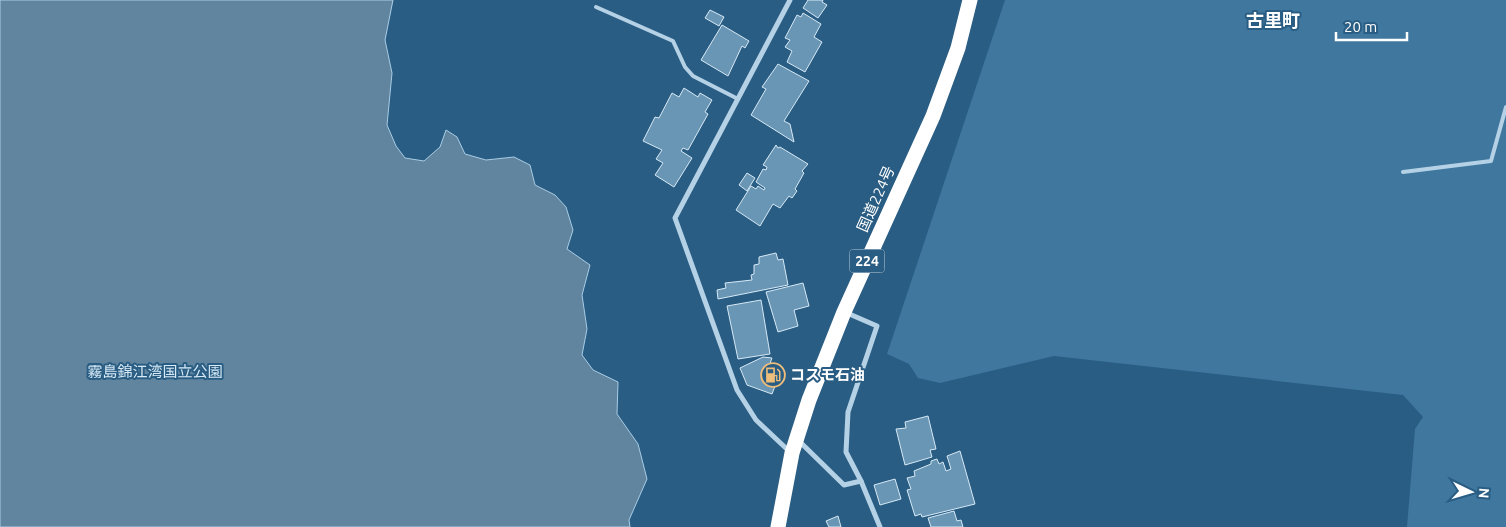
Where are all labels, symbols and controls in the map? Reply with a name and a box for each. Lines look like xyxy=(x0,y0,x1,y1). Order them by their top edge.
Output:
district label: 古里町 xyxy=(1246,10,1300,30)
scale bar xyxy=(1336,10,1407,42)
text: 20 m xyxy=(1344,18,1377,35)
street label: 国道224号 xyxy=(853,163,898,234)
road number: 224 xyxy=(850,250,884,272)
fuel station icon: コスモ石油 xyxy=(760,362,786,388)
park label: 霧島錦江湾国立公園 xyxy=(87,363,223,380)
place label: コスモ石油 xyxy=(790,366,865,383)
north arrow xyxy=(1446,467,1496,517)
text: N xyxy=(1476,487,1492,499)

